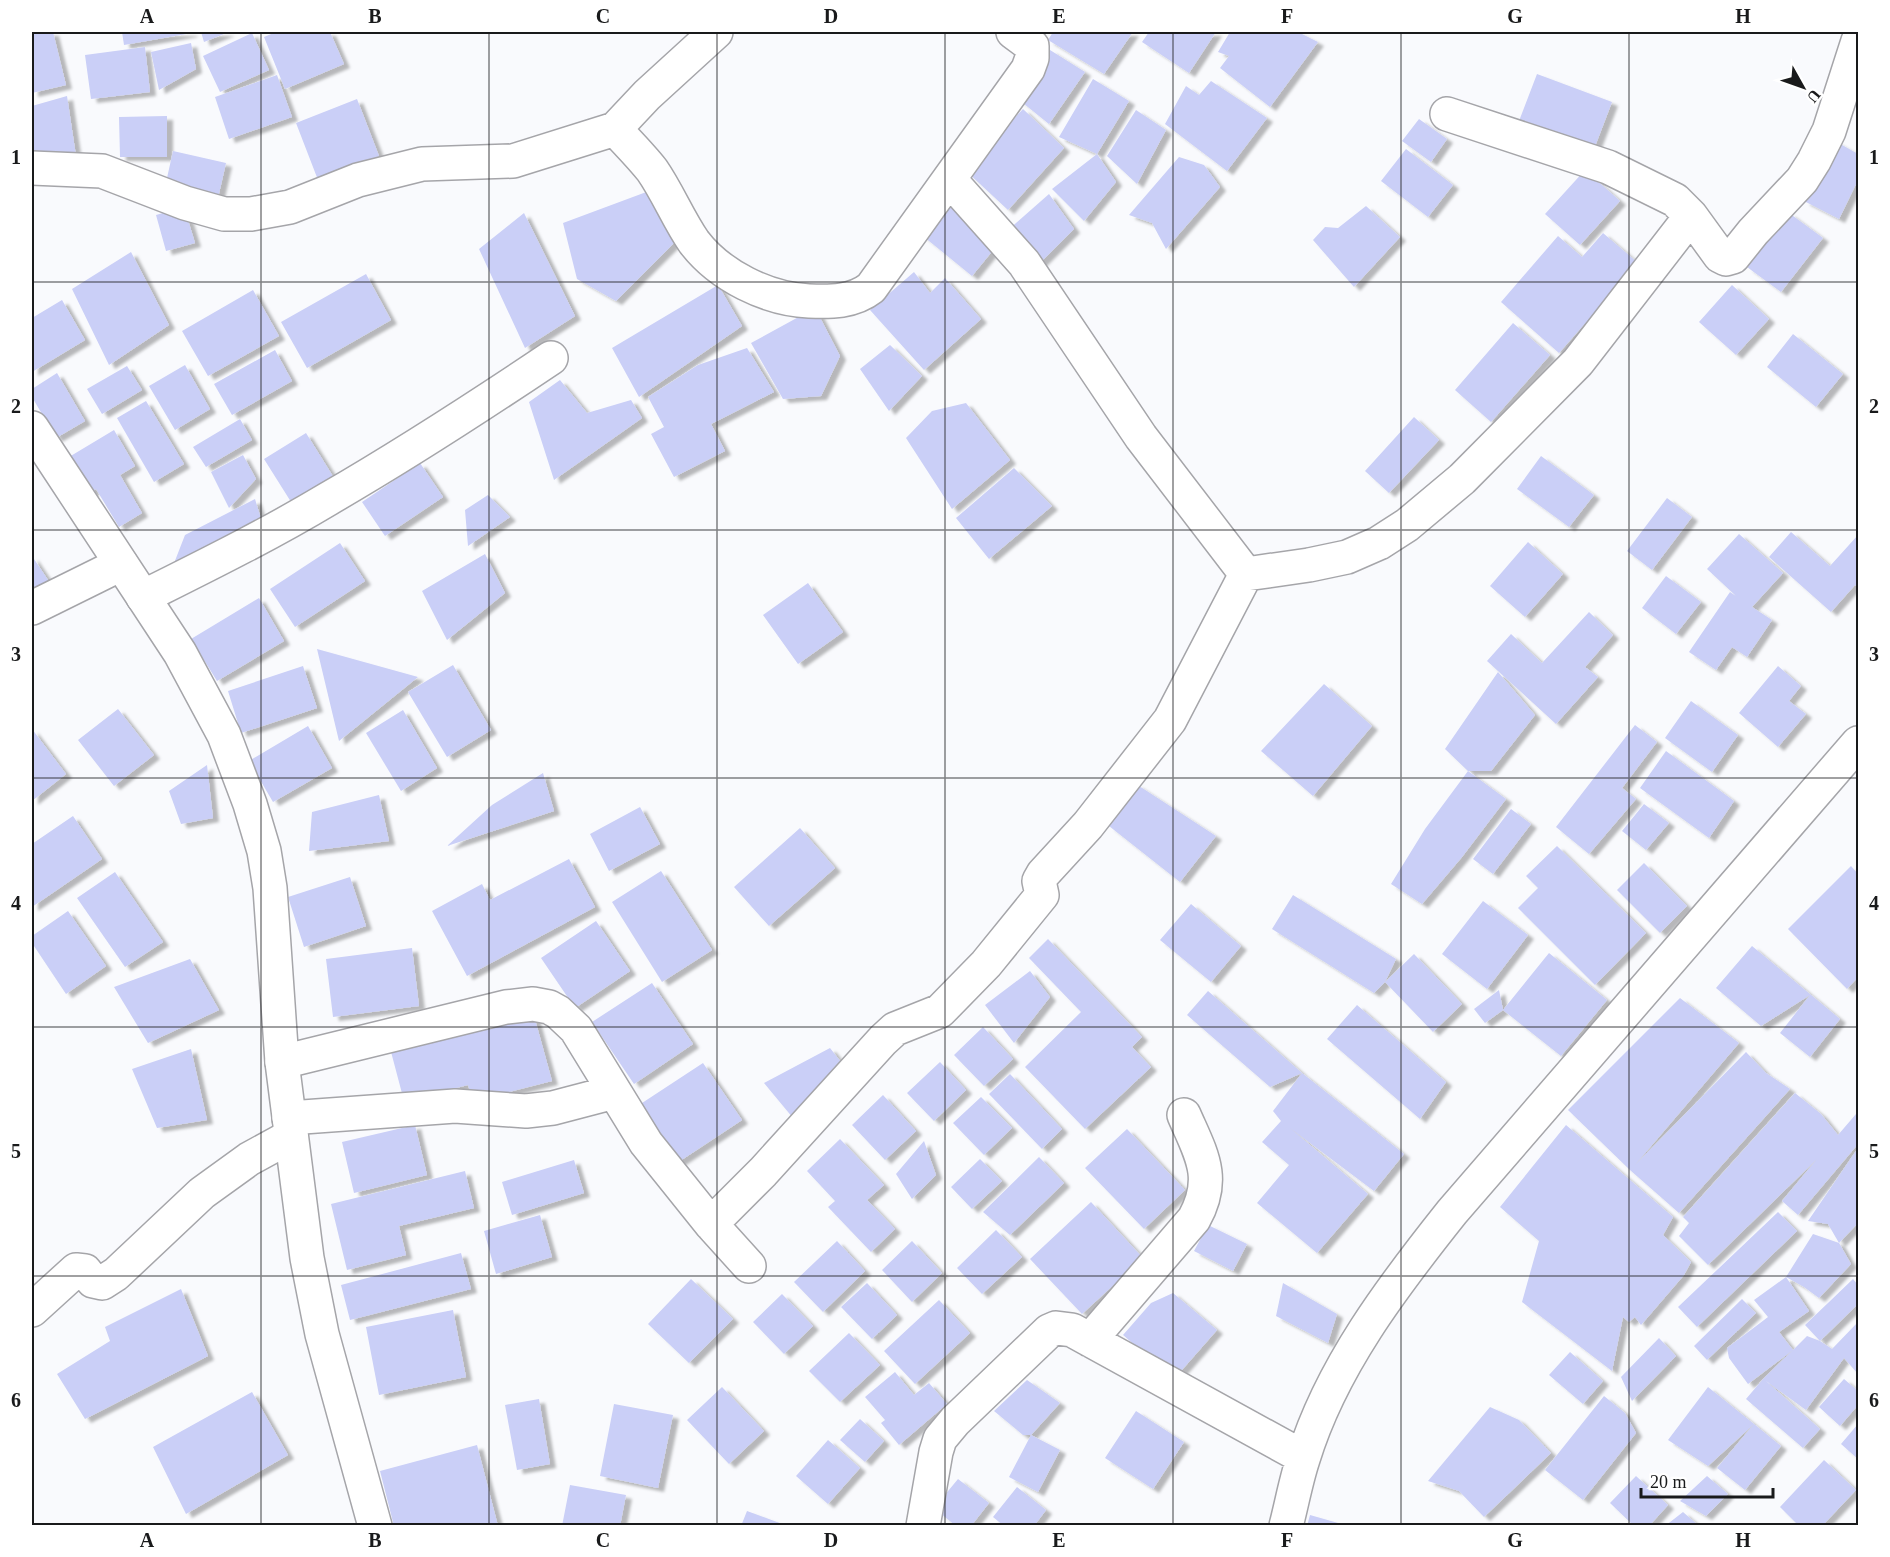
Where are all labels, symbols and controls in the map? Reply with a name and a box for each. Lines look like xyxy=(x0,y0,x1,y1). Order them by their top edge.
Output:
text: A xyxy=(140,5,155,27)
text: B xyxy=(368,5,382,27)
text: C xyxy=(596,5,610,27)
text: D xyxy=(824,5,838,27)
text: E xyxy=(1052,5,1066,27)
text: F xyxy=(1281,5,1293,27)
text: G xyxy=(1507,5,1523,27)
text: H xyxy=(1735,5,1751,27)
north arrow xyxy=(1773,57,1833,117)
text: U xyxy=(1804,86,1824,107)
text: 1 xyxy=(11,146,21,168)
text: 1 xyxy=(1869,146,1879,168)
text: 2 xyxy=(11,395,21,417)
text: 2 xyxy=(1869,395,1879,417)
text: 3 xyxy=(11,643,21,665)
text: 3 xyxy=(1869,643,1879,665)
text: 4 xyxy=(11,892,21,914)
text: 4 xyxy=(1869,892,1879,914)
text: 5 xyxy=(11,1140,21,1162)
text: 5 xyxy=(1869,1140,1879,1162)
text: 6 xyxy=(11,1389,21,1411)
text: 6 xyxy=(1869,1389,1879,1411)
scale bar xyxy=(1641,1461,1773,1499)
text: 20 m xyxy=(1650,1472,1687,1492)
text: A xyxy=(140,1529,155,1551)
text: B xyxy=(368,1529,382,1551)
text: C xyxy=(596,1529,610,1551)
text: D xyxy=(824,1529,838,1551)
text: E xyxy=(1052,1529,1066,1551)
text: F xyxy=(1281,1529,1293,1551)
text: G xyxy=(1507,1529,1523,1551)
text: H xyxy=(1735,1529,1751,1551)

